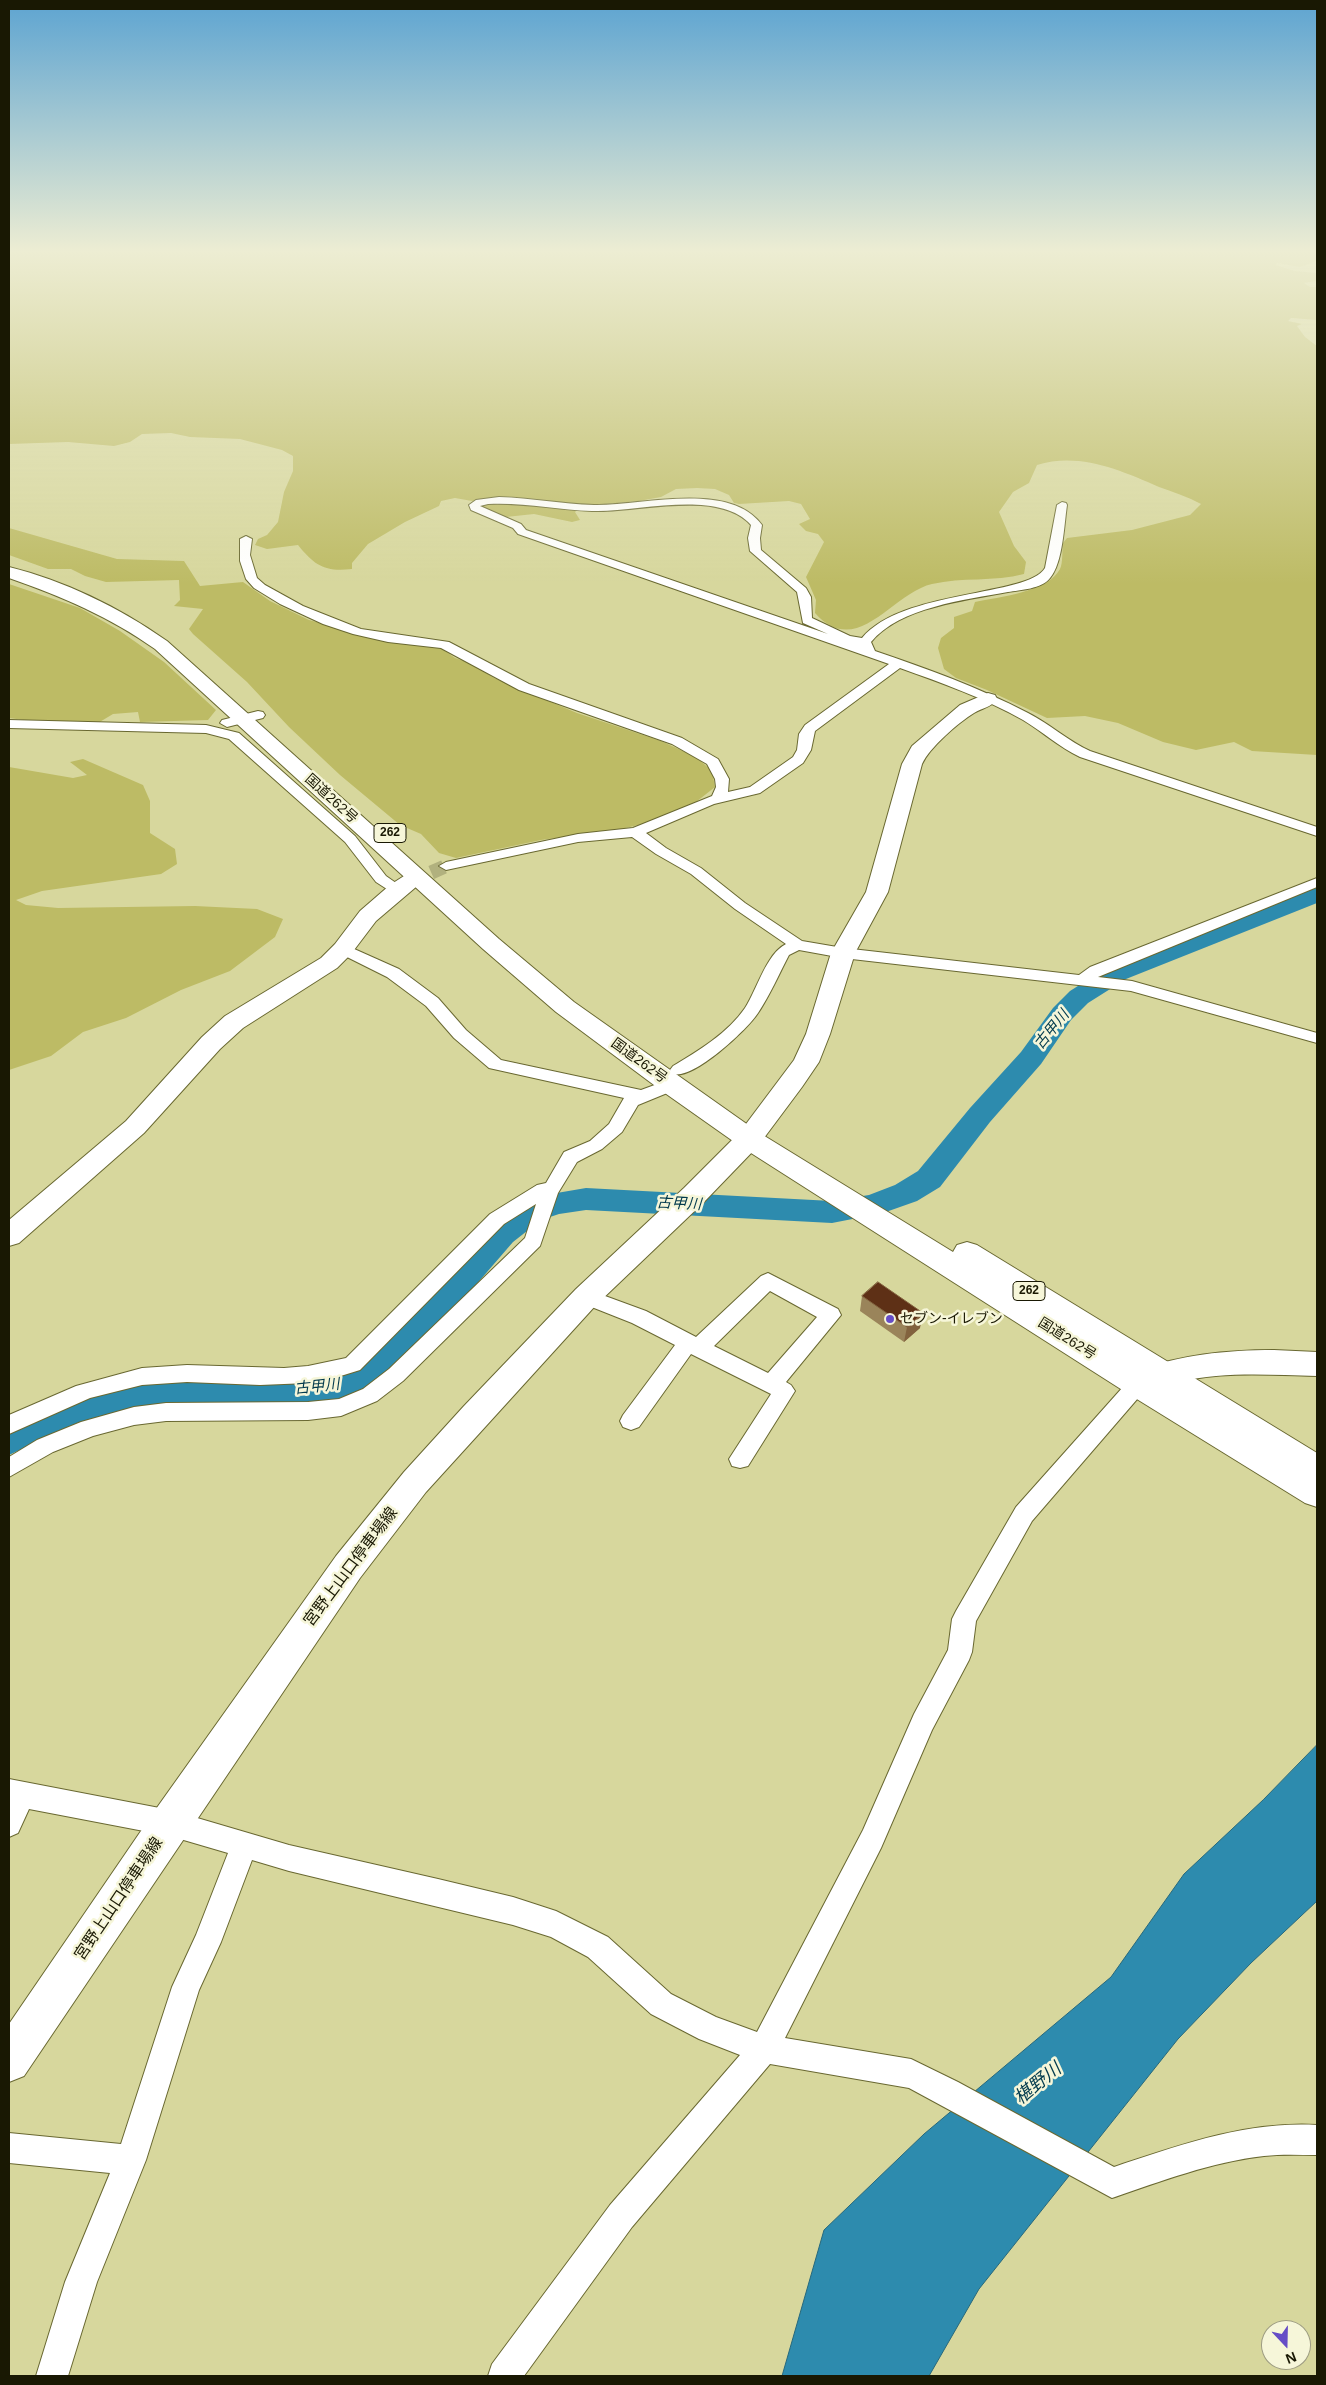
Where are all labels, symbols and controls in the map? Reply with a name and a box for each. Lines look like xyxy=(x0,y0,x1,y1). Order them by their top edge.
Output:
street label: 国道262号 xyxy=(301,771,361,827)
road number: 262 xyxy=(374,824,406,842)
water label: 古甲川 xyxy=(1031,1007,1073,1053)
street label: 国道262号 xyxy=(608,1035,670,1087)
water label: 古甲川 xyxy=(656,1194,702,1214)
road number: 262 xyxy=(1013,1282,1045,1300)
place label: セブン-イレブン xyxy=(900,1311,1003,1327)
marker: セブン-イレブン xyxy=(884,1313,896,1325)
street label: 国道262号 xyxy=(1035,1315,1099,1363)
water label: 古甲川 xyxy=(294,1376,340,1398)
street label: 宮野上山口停車場線 xyxy=(300,1504,402,1630)
street label: 宮野上山口停車場線 xyxy=(71,1834,167,1964)
water label: 椹野川 xyxy=(1010,2059,1066,2109)
north arrow xyxy=(1261,2320,1311,2370)
text: N xyxy=(1283,2349,1299,2367)

